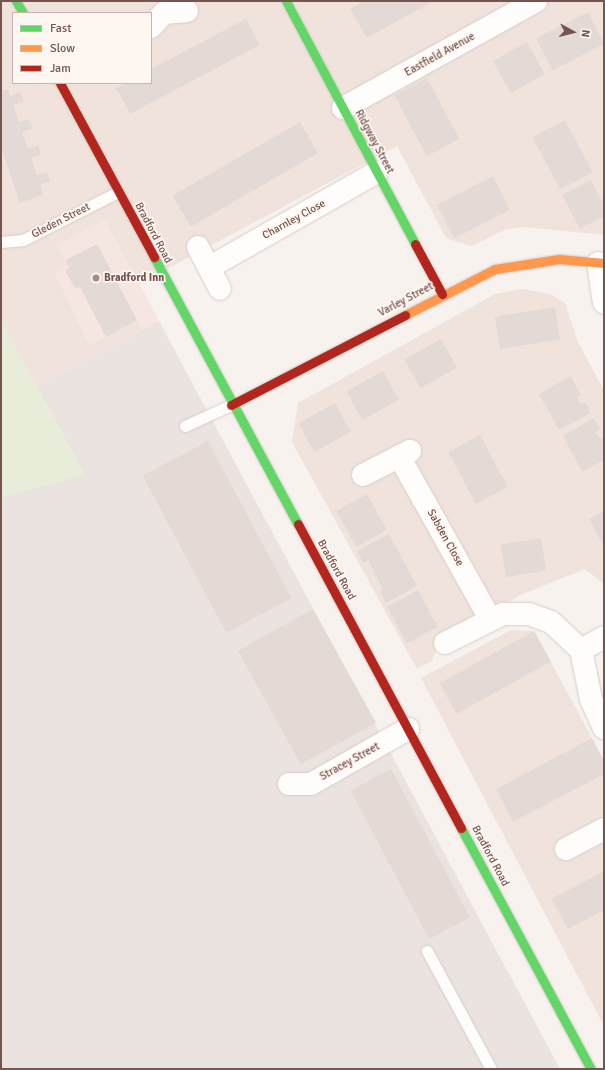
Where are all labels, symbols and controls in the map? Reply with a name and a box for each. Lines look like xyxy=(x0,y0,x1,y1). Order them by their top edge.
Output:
legend xyxy=(12,12,152,84)
north arrow xyxy=(553,12,593,52)
text: Fast xyxy=(50,21,71,36)
text: N xyxy=(578,29,592,38)
street label: Eastfield Avenue xyxy=(403,30,477,80)
text: Slow xyxy=(50,41,75,56)
text: Jam xyxy=(50,61,71,76)
street label: Ridgway Street xyxy=(352,108,396,176)
street label: Charnley Close xyxy=(260,197,328,243)
street label: Bradford Road xyxy=(131,200,175,266)
street label: Gleden Street xyxy=(29,201,93,241)
place label: Bradford Inn xyxy=(104,271,164,285)
marker: Bradford Inn xyxy=(91,273,101,283)
street label: Varley Street xyxy=(376,280,436,320)
street label: Sabden Close xyxy=(424,507,466,569)
street label: Bradford Road xyxy=(314,538,358,602)
street label: Stracey Street xyxy=(318,740,382,784)
street label: Bradford Road xyxy=(468,823,512,889)

